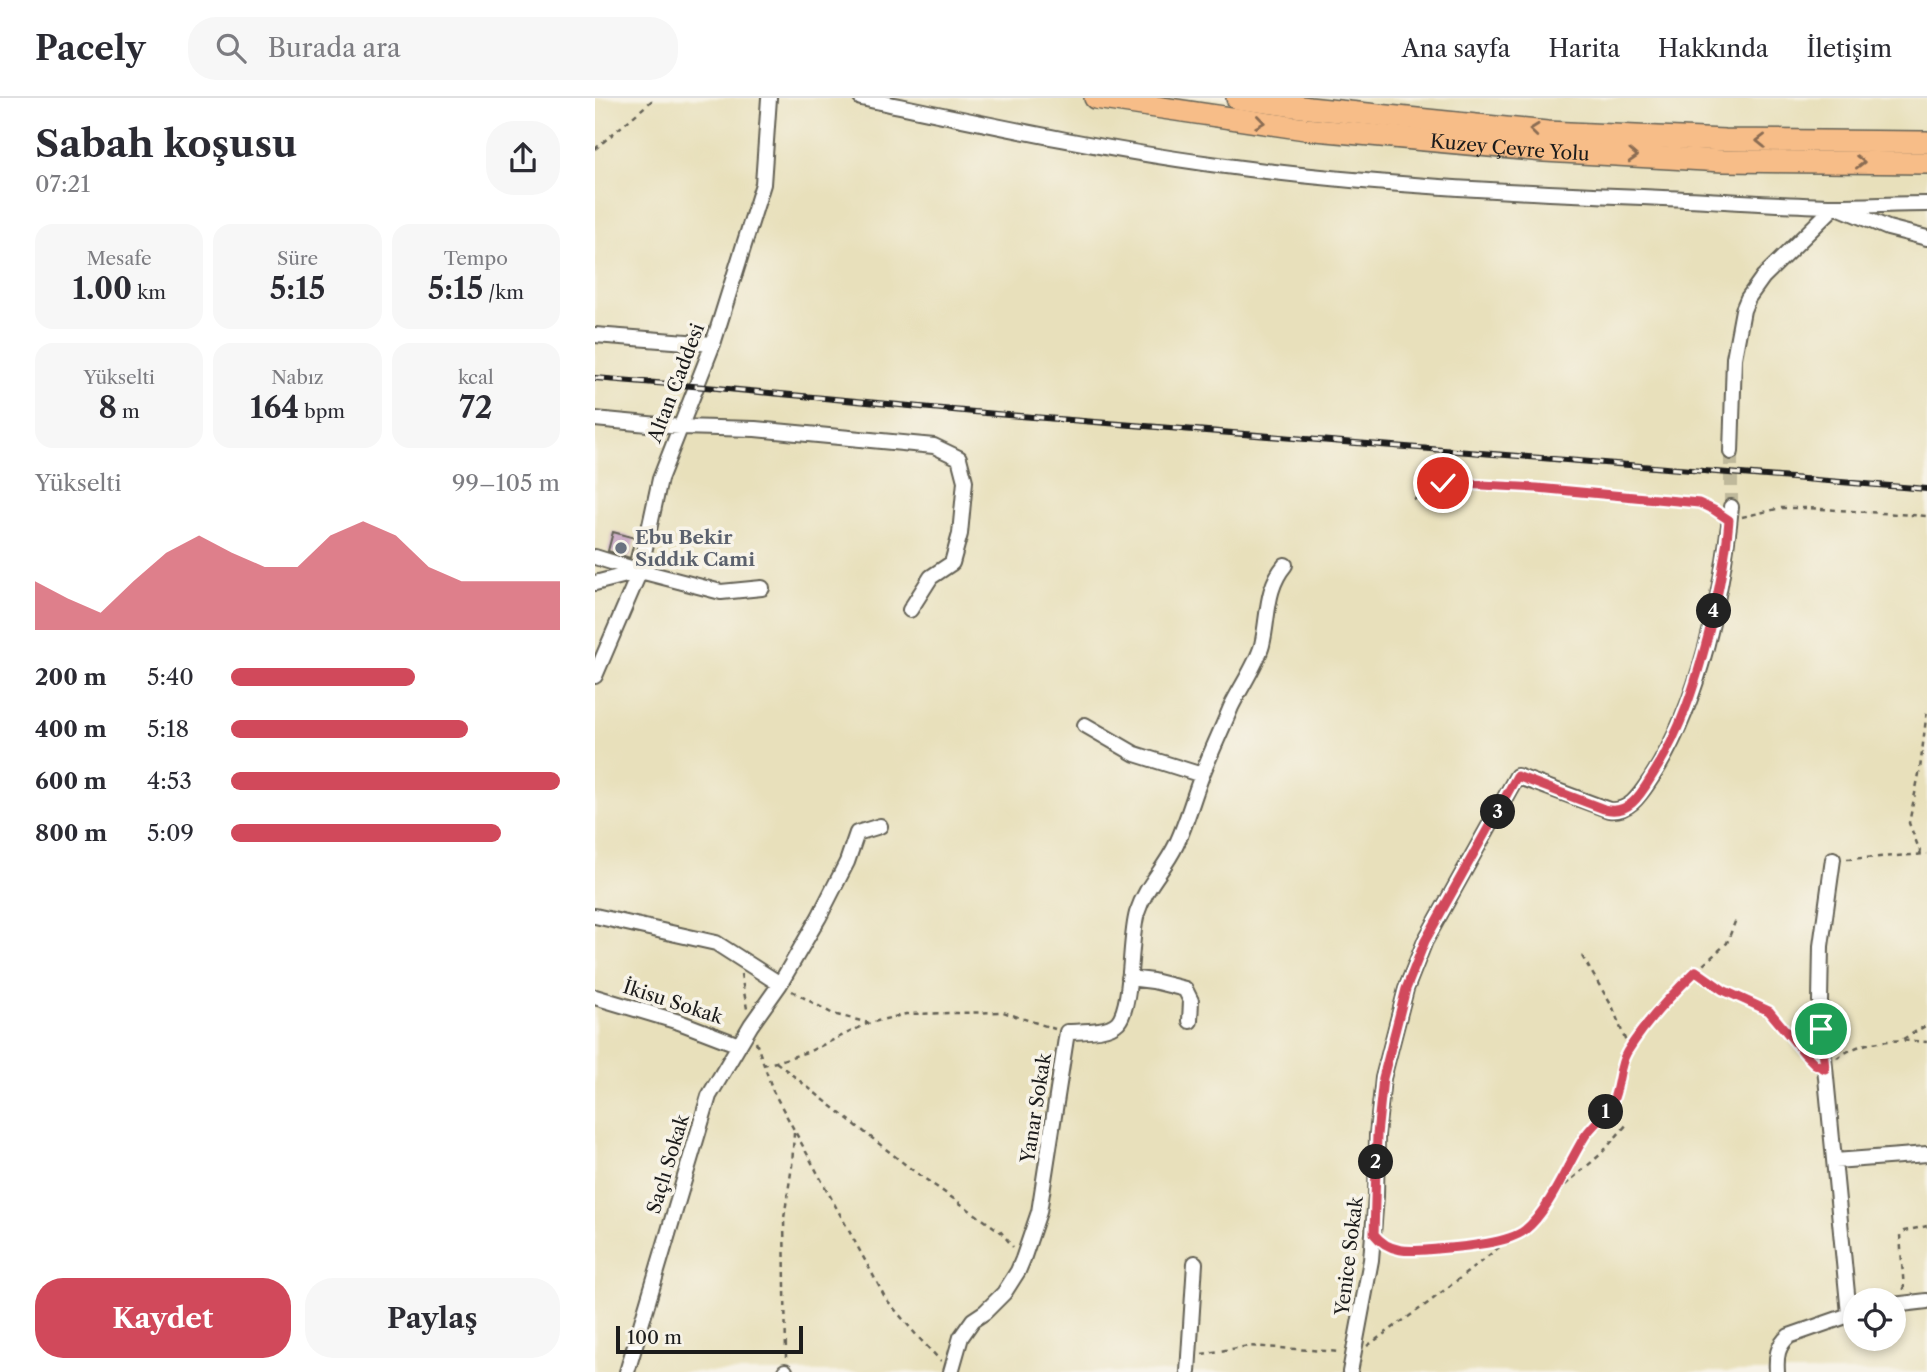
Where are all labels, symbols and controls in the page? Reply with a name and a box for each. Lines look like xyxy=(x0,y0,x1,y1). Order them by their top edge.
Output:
search box xyxy=(188,17,678,80)
text: Pacely xyxy=(35,28,146,69)
icon: search xyxy=(212,29,250,67)
text: Burada ara xyxy=(268,32,401,64)
text: Ana sayfa xyxy=(1402,34,1511,63)
text: Harita xyxy=(1549,34,1620,63)
text: Hakkında xyxy=(1658,34,1768,63)
text: İletişim xyxy=(1806,34,1892,63)
one-way arrow xyxy=(1254,115,1266,130)
text: Sabah koşusu xyxy=(35,120,297,167)
button: share xyxy=(486,121,560,195)
one-way arrow xyxy=(1528,123,1539,138)
street label: Kuzey Çevre Yolu xyxy=(1429,129,1591,165)
one-way arrow xyxy=(1755,133,1766,148)
one-way arrow xyxy=(1627,148,1638,163)
one-way arrow xyxy=(1855,154,1866,170)
text: 07:21 xyxy=(35,170,90,198)
text: Mesafe xyxy=(87,247,152,270)
text: Süre xyxy=(277,247,318,270)
text: Tempo xyxy=(444,247,508,270)
text: 1.00 xyxy=(72,270,132,307)
text: 5:15 xyxy=(270,270,325,307)
text: 5:15 xyxy=(428,270,483,307)
text: km xyxy=(132,281,166,304)
text: /km xyxy=(483,281,524,304)
street label: Altan Caddesi xyxy=(642,320,709,447)
text: Yükselti xyxy=(83,366,155,389)
text: Nabız xyxy=(271,366,324,389)
text: kcal xyxy=(458,366,494,389)
text: 8 xyxy=(99,389,117,426)
text: 164 xyxy=(250,389,299,426)
text: 72 xyxy=(459,389,493,426)
text: m xyxy=(117,400,140,423)
text: bpm xyxy=(299,400,345,423)
pin xyxy=(1413,453,1473,513)
icon: check xyxy=(1424,464,1462,502)
text: Yükselti xyxy=(35,469,122,497)
text: 99–105 m xyxy=(452,469,560,497)
place label: Ebu Bekir Sıddık Cami xyxy=(635,526,755,571)
marker: Ebu Bekir Sıddık Cami xyxy=(613,540,629,556)
pin: 4 xyxy=(1697,594,1731,628)
text: 4 xyxy=(1708,599,1719,622)
text: 200 m xyxy=(35,663,107,691)
text: 5:40 xyxy=(147,663,194,691)
text: 400 m xyxy=(35,715,107,743)
text: 5:18 xyxy=(147,715,189,743)
text: 600 m xyxy=(35,767,107,795)
text: 4:53 xyxy=(147,767,192,795)
pin: 3 xyxy=(1481,794,1515,830)
text: 3 xyxy=(1492,800,1503,823)
text: 800 m xyxy=(35,819,107,847)
text: 5:09 xyxy=(147,819,194,847)
street label: İkisu Sokak xyxy=(620,975,727,1029)
pin xyxy=(1791,999,1851,1059)
icon: arrive xyxy=(1802,1010,1840,1048)
street label: Yanar Sokak xyxy=(1016,1050,1056,1166)
pin: 1 xyxy=(1588,1094,1623,1130)
text: 1 xyxy=(1601,1100,1610,1123)
street label: Saçlı Sokak xyxy=(642,1111,694,1216)
pin: 2 xyxy=(1359,1144,1393,1180)
text: 2 xyxy=(1370,1150,1381,1173)
street label: Yenice Sokak xyxy=(1330,1194,1368,1318)
button: Kaydet xyxy=(35,1278,291,1358)
button: Paylaş xyxy=(305,1278,560,1358)
map controls xyxy=(1843,1288,1906,1351)
button: locate xyxy=(1843,1288,1906,1351)
scale bar xyxy=(616,1323,803,1355)
text: 100 m xyxy=(627,1326,682,1349)

